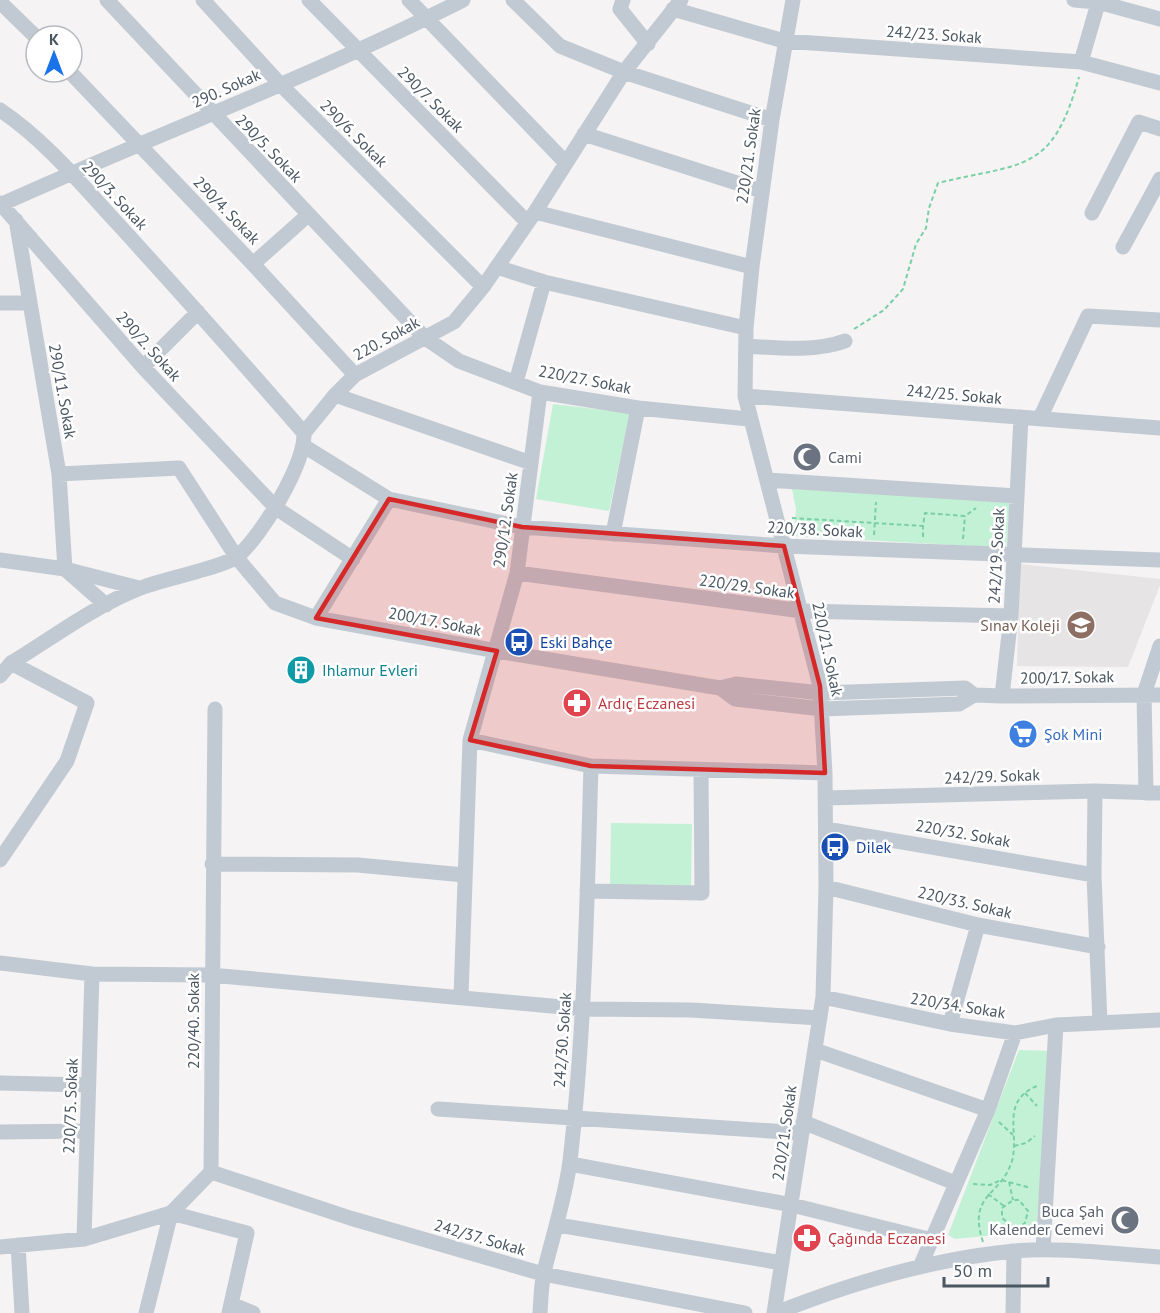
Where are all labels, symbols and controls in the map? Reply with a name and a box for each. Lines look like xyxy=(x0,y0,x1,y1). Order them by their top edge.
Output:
street label: 242/23. Sokak xyxy=(885,21,983,47)
north arrow xyxy=(24,24,84,84)
text: K xyxy=(49,29,59,49)
street label: 290/7. Sokak xyxy=(394,62,469,137)
street label: 290. Sokak xyxy=(189,64,264,112)
street label: 290/6. Sokak xyxy=(316,95,392,171)
street label: 220/21. Sokak xyxy=(731,107,765,205)
street label: 290/5. Sokak xyxy=(231,110,307,187)
street label: 290/3. Sokak xyxy=(78,156,152,234)
street label: 290/4. Sokak xyxy=(189,172,265,249)
street label: 290/2. Sokak xyxy=(112,307,186,385)
street label: 220. Sokak xyxy=(349,311,423,364)
street label: 290/11. Sokak xyxy=(45,342,81,440)
street label: 220/27. Sokak xyxy=(537,360,634,398)
street label: 242/25. Sokak xyxy=(905,380,1003,408)
mosque icon: Cami xyxy=(791,441,823,473)
place label: Cami xyxy=(828,447,862,467)
street label: 290/12. Sokak xyxy=(488,471,522,569)
street label: 242/19. Sokak xyxy=(983,507,1009,604)
street label: 220/38. Sokak xyxy=(767,516,864,542)
street label: 220/29. Sokak xyxy=(698,569,796,603)
street label: 220/21. Sokak xyxy=(808,600,848,698)
street label: 200/17. Sokak xyxy=(387,602,484,640)
school or university icon: Sınav Koleji xyxy=(1065,609,1097,641)
place label: Sınav Koleji xyxy=(980,615,1060,635)
bus stop icon: Eski Bahçe xyxy=(503,626,535,658)
place label: Eski Bahçe xyxy=(540,632,613,652)
building icon: Ihlamur Evleri xyxy=(285,654,317,686)
place label: Ihlamur Evleri xyxy=(322,660,418,680)
street label: 200/17. Sokak xyxy=(1020,666,1115,688)
pharmacy icon: Ardıç Eczanesi xyxy=(561,687,593,719)
place label: Ardıç Eczanesi xyxy=(598,693,695,713)
supermarket icon: Şok Mini xyxy=(1007,718,1039,750)
place label: Şok Mini xyxy=(1044,724,1103,744)
street label: 242/29. Sokak xyxy=(944,764,1041,788)
street label: 220/32. Sokak xyxy=(914,815,1012,851)
bus stop icon: Dilek xyxy=(819,831,851,863)
place label: Dilek xyxy=(856,837,892,857)
street label: 220/33. Sokak xyxy=(916,881,1014,923)
street label: 220/40. Sokak xyxy=(183,973,203,1069)
street label: 220/34. Sokak xyxy=(909,988,1007,1022)
street label: 242/30. Sokak xyxy=(549,991,575,1089)
street label: 220/75. Sokak xyxy=(58,1057,82,1154)
street label: 220/21. Sokak xyxy=(767,1084,801,1182)
place label: Buca Şah Kalender Cemevi xyxy=(989,1201,1104,1239)
mosque icon: Buca Şah Kalender Cemevi xyxy=(1109,1204,1141,1236)
street label: 242/37. Sokak xyxy=(432,1214,528,1260)
pharmacy icon: Çağında Eczanesi xyxy=(791,1222,823,1254)
place label: Çağında Eczanesi xyxy=(828,1228,946,1248)
scale bar xyxy=(944,1250,1048,1288)
text: 50 m xyxy=(953,1259,992,1282)

